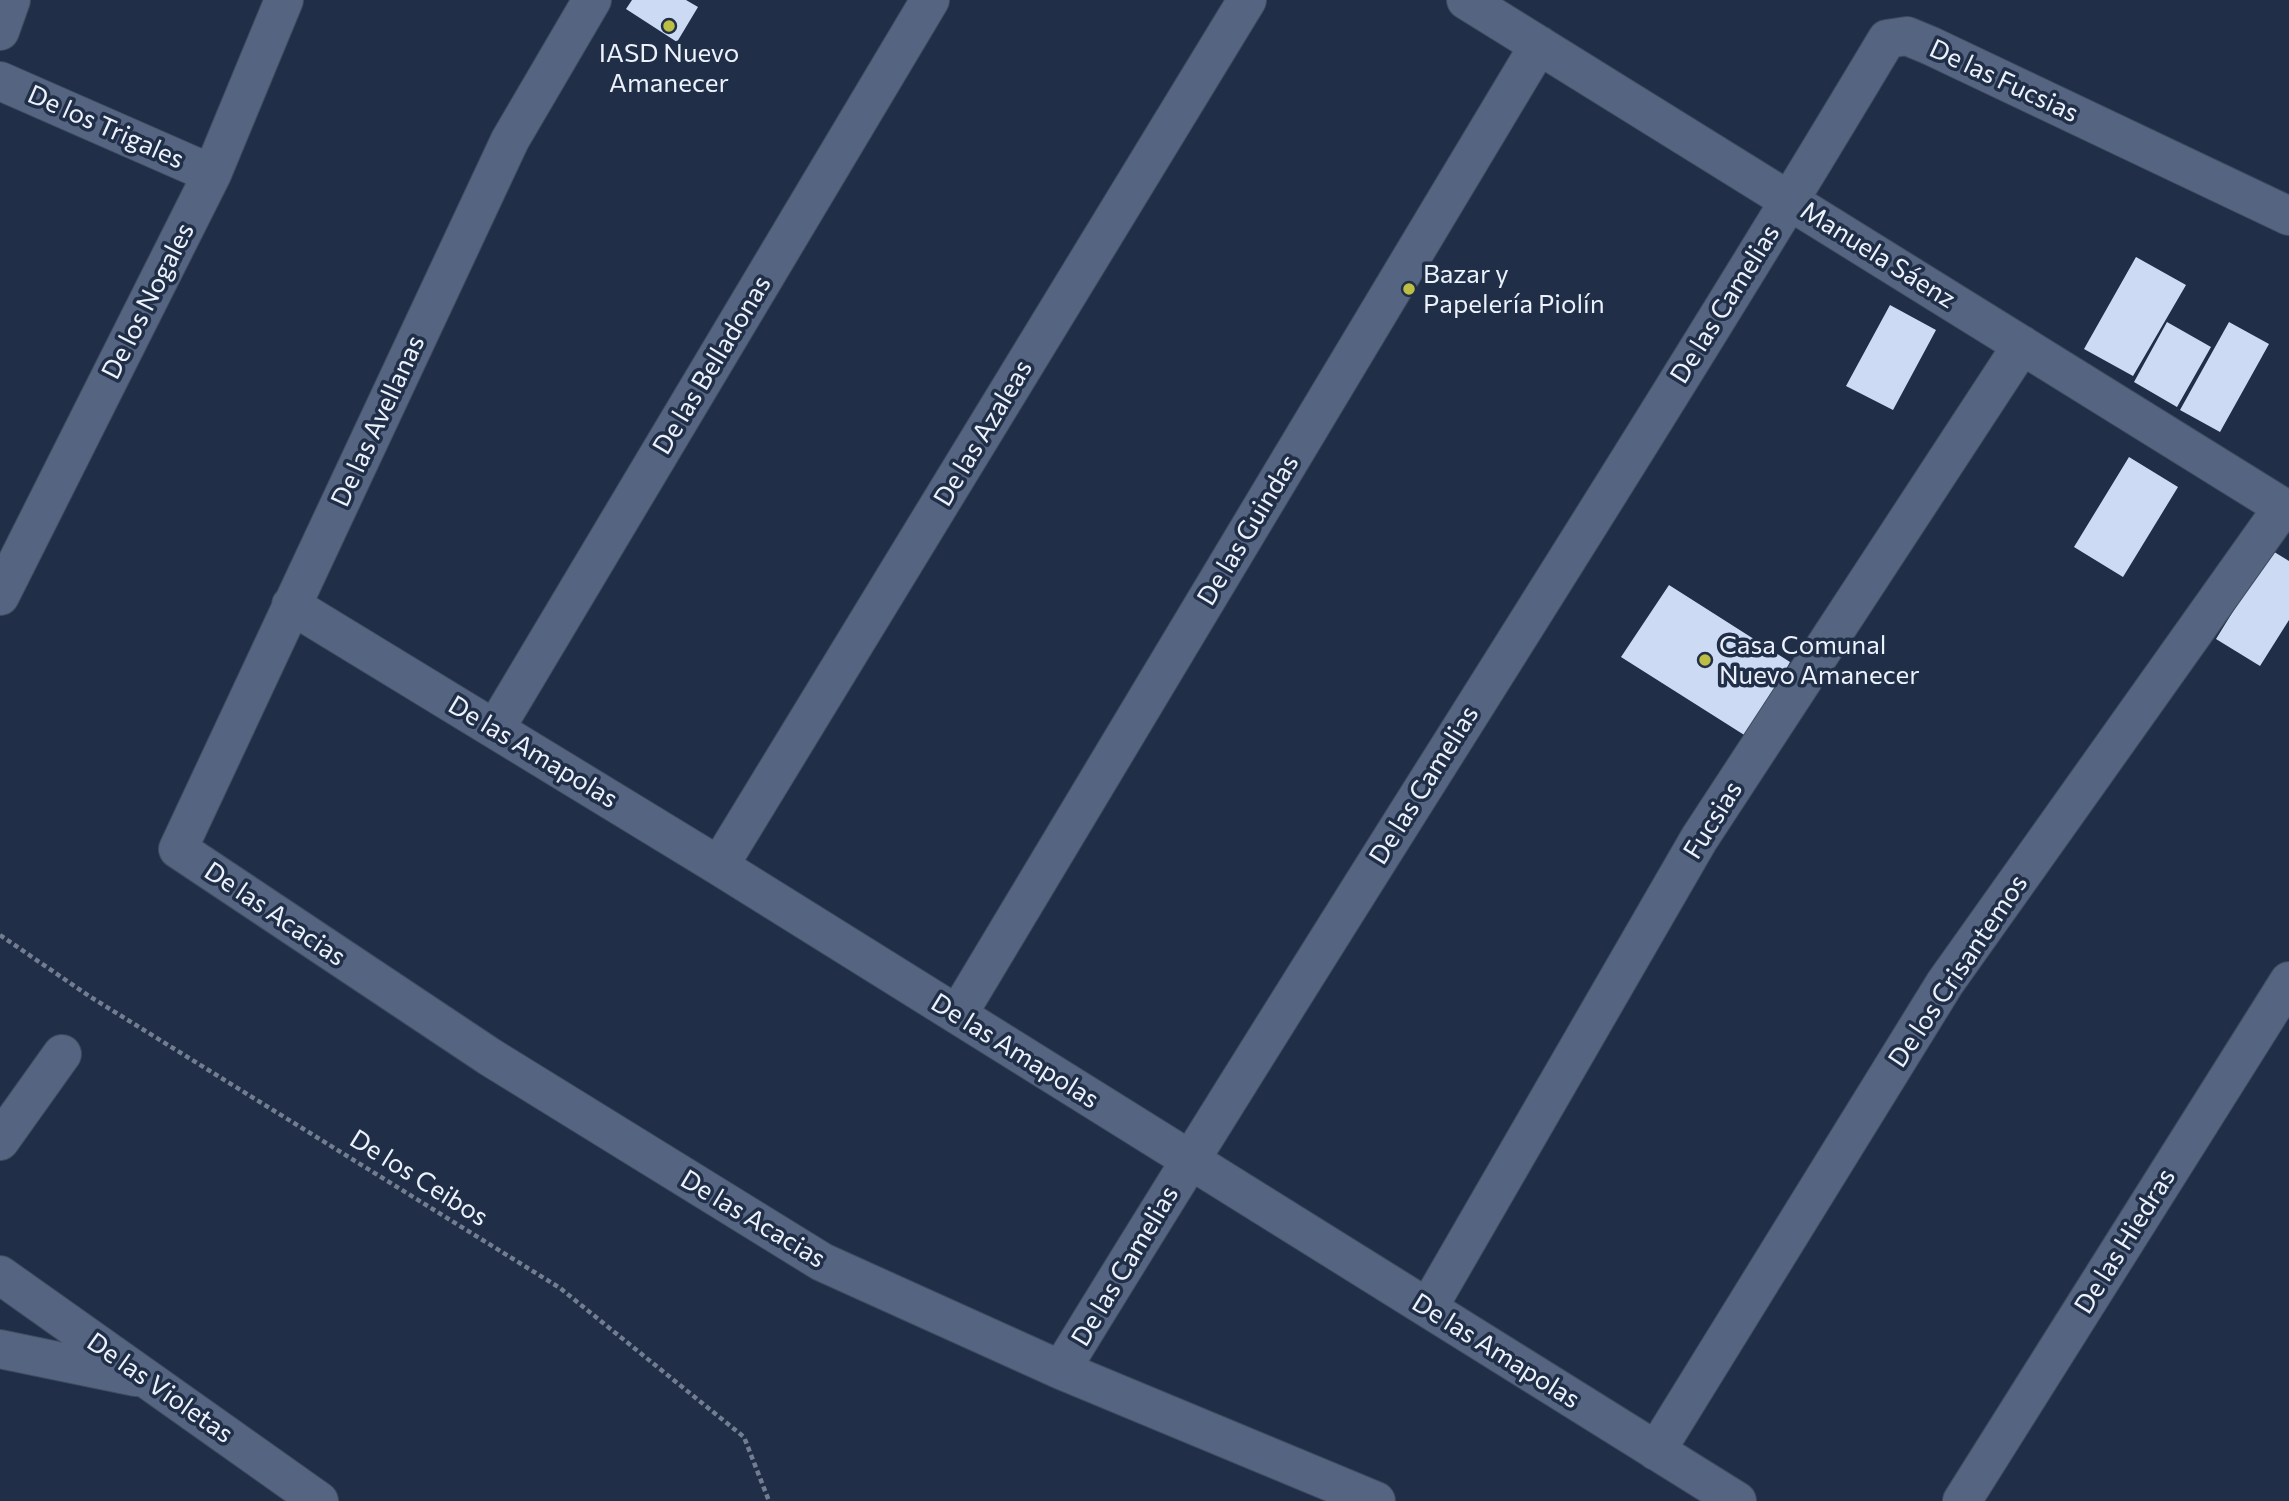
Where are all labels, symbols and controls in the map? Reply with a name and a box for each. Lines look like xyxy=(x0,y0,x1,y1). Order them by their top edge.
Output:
marker: IASD Nuevo Amanecer xyxy=(661,18,677,34)
street label: De las Fucsias xyxy=(1925,33,2083,129)
place label: IASD Nuevo Amanecer xyxy=(599,37,739,98)
street label: De los Trigales xyxy=(23,79,189,175)
street label: Manuela Sáenz xyxy=(1795,195,1961,315)
street label: De los Nogales xyxy=(95,218,201,384)
street label: De las Camelias xyxy=(1664,219,1786,389)
place label: Bazar y Papelería Piolín xyxy=(1423,258,1605,320)
street label: De las Belladonas xyxy=(646,270,778,460)
marker: Bazar y Papelería Piolín xyxy=(1401,281,1417,297)
street label: De las Avellanas xyxy=(325,330,431,512)
street label: De las Azaleas xyxy=(927,354,1039,512)
street label: De las Guindas xyxy=(1191,449,1305,611)
place label: Casa Comunal Nuevo Amanecer xyxy=(1719,629,1920,690)
marker: Casa Comunal Nuevo Amanecer xyxy=(1697,652,1713,668)
street label: De las Amapolas xyxy=(443,689,623,815)
street label: De las Camelias xyxy=(1363,700,1485,870)
street label: Fucsias xyxy=(1677,775,1749,865)
street label: De las Acacias xyxy=(198,855,352,973)
street label: De los Crisantemos xyxy=(1882,869,2034,1073)
street label: De las Amapolas xyxy=(925,987,1105,1115)
street label: De los Ceibos xyxy=(344,1123,494,1233)
street label: De las Acacias xyxy=(675,1163,831,1275)
street label: De las Hiedras xyxy=(2068,1163,2182,1319)
street label: De las Camelias xyxy=(1065,1180,1185,1352)
street label: De las Amapolas xyxy=(1406,1287,1586,1415)
street label: De las Violetas xyxy=(81,1326,239,1450)

